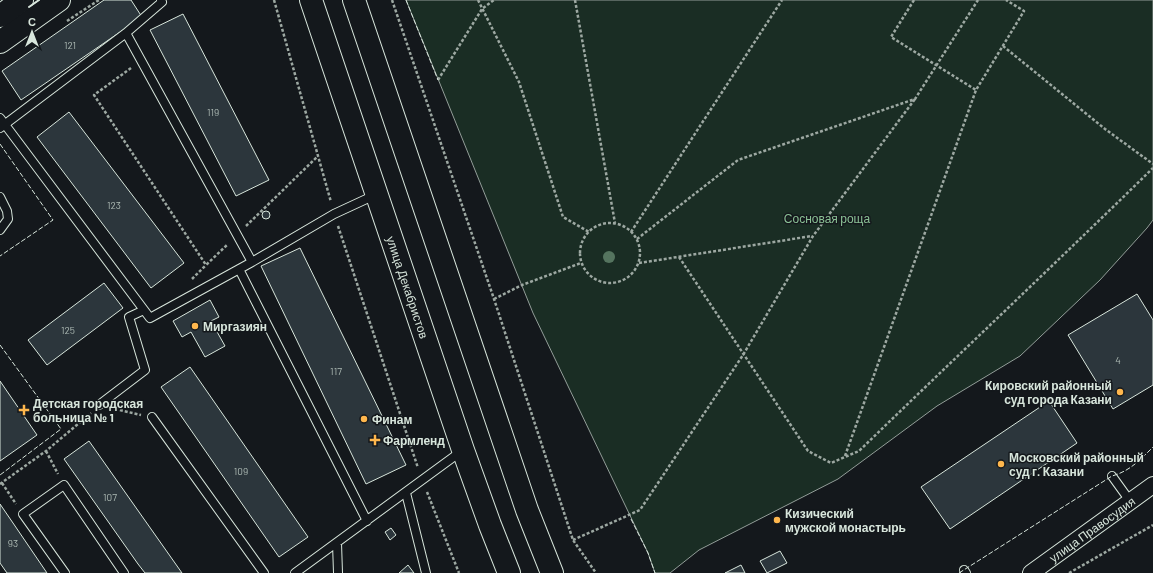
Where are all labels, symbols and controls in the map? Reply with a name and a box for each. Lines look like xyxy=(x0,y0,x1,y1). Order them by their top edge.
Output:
north arrow xyxy=(12,12,52,52)
text: С xyxy=(28,15,36,28)
house number: 121 xyxy=(64,39,76,51)
house number: 119 xyxy=(207,106,219,118)
house number: 123 xyxy=(107,199,121,211)
park label: Сосновая роща xyxy=(784,211,870,226)
street label: улица Декабристов xyxy=(383,234,432,340)
place label: Миргазиян xyxy=(203,319,267,334)
marker: Миргазиян xyxy=(190,321,200,331)
house number: 125 xyxy=(61,324,75,336)
house number: 4 xyxy=(1115,354,1121,366)
house number: 117 xyxy=(330,365,342,377)
place label: Кировский районный суд города Казани xyxy=(985,378,1112,407)
marker: Кировский районный суд города Казани xyxy=(1115,387,1125,397)
place label: Детская городская больница № 1 xyxy=(33,396,143,425)
marker: Детская городская больница № 1 xyxy=(18,404,30,416)
place label: Финам xyxy=(372,412,413,426)
marker: Финам xyxy=(359,414,369,424)
place label: Фармленд xyxy=(383,433,445,448)
marker: Фармленд xyxy=(370,435,380,445)
place label: Московский районный суд г. Казани xyxy=(1009,450,1144,479)
marker: Московский районный суд г. Казани xyxy=(996,459,1006,469)
house number: 109 xyxy=(234,465,248,477)
house number: 107 xyxy=(103,491,117,503)
street label: улица Правосудия xyxy=(1046,494,1137,566)
place label: Кизический мужской монастырь xyxy=(785,506,906,535)
marker: Кизический мужской монастырь xyxy=(772,515,782,525)
house number: 93 xyxy=(8,537,18,549)

